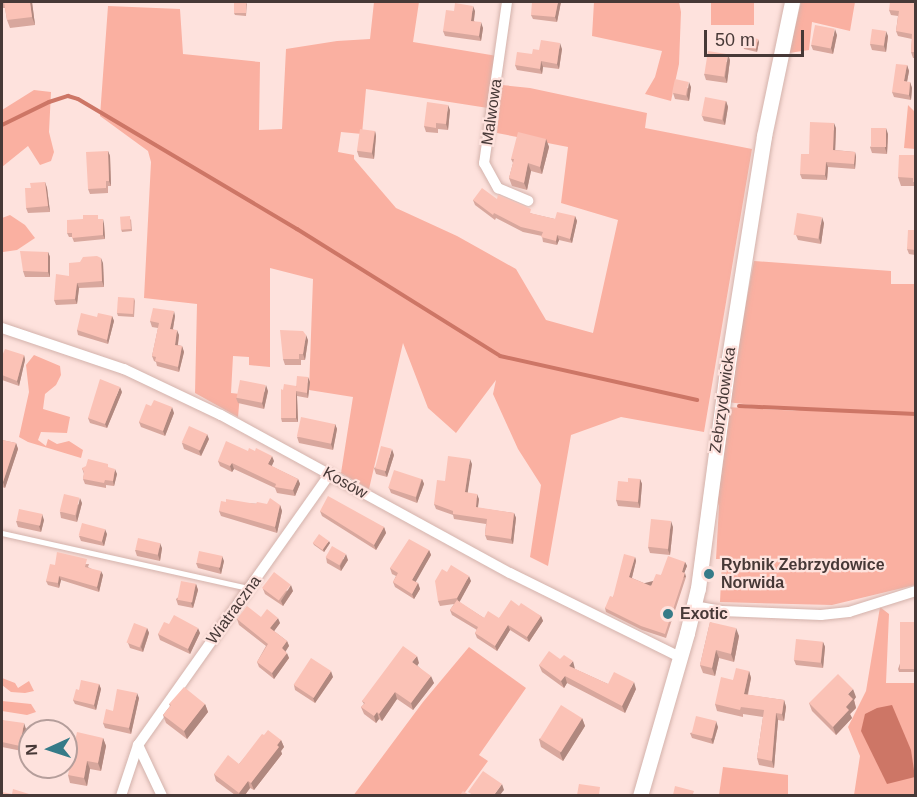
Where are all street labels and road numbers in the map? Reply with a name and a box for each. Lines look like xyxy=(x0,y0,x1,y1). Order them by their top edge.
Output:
street label: Malwowa xyxy=(478,78,506,146)
street label: Zebrzydowicka xyxy=(706,346,740,454)
street label: Kosów xyxy=(319,463,371,503)
street label: Wiatraczna xyxy=(203,572,265,648)

